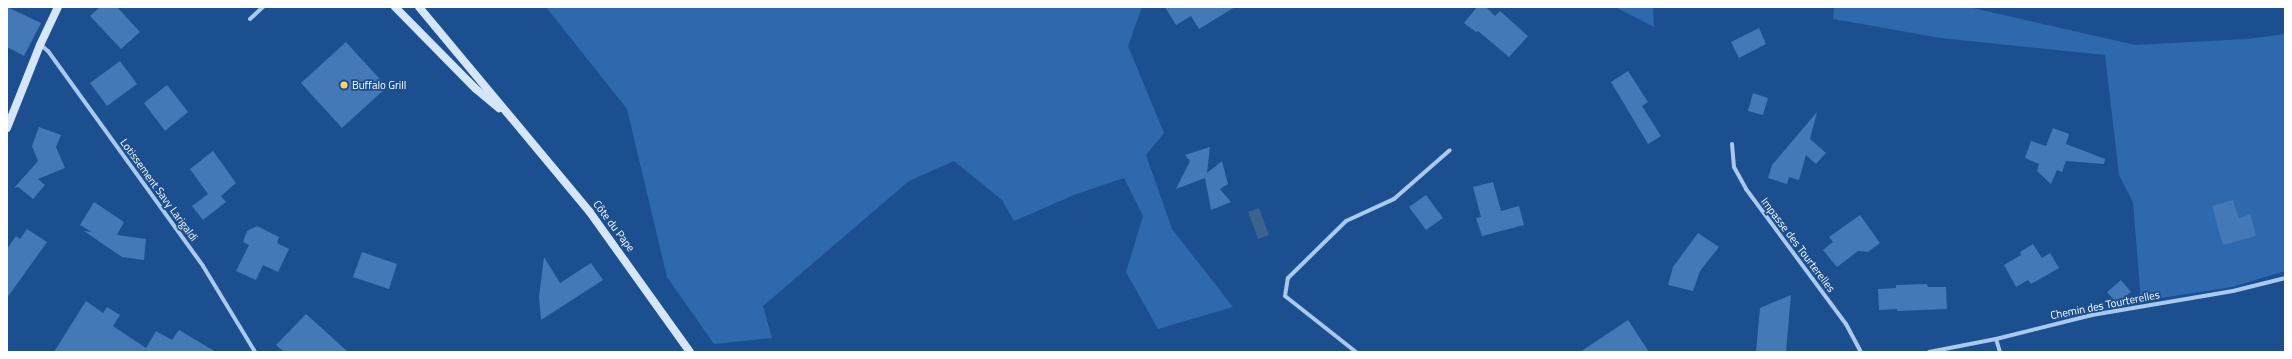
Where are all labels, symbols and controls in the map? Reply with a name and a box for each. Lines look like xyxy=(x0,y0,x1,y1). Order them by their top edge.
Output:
place label: Buffalo Grill xyxy=(352,78,406,92)
marker: Buffalo Grill xyxy=(339,80,349,90)
street label: Lotissement Savy Larigaldi xyxy=(117,136,201,244)
street label: Impasse des Tourterelles xyxy=(1758,195,1838,295)
street label: Côte du Pape xyxy=(590,198,638,254)
street label: Chemin des Tourterelles xyxy=(2049,288,2161,322)

